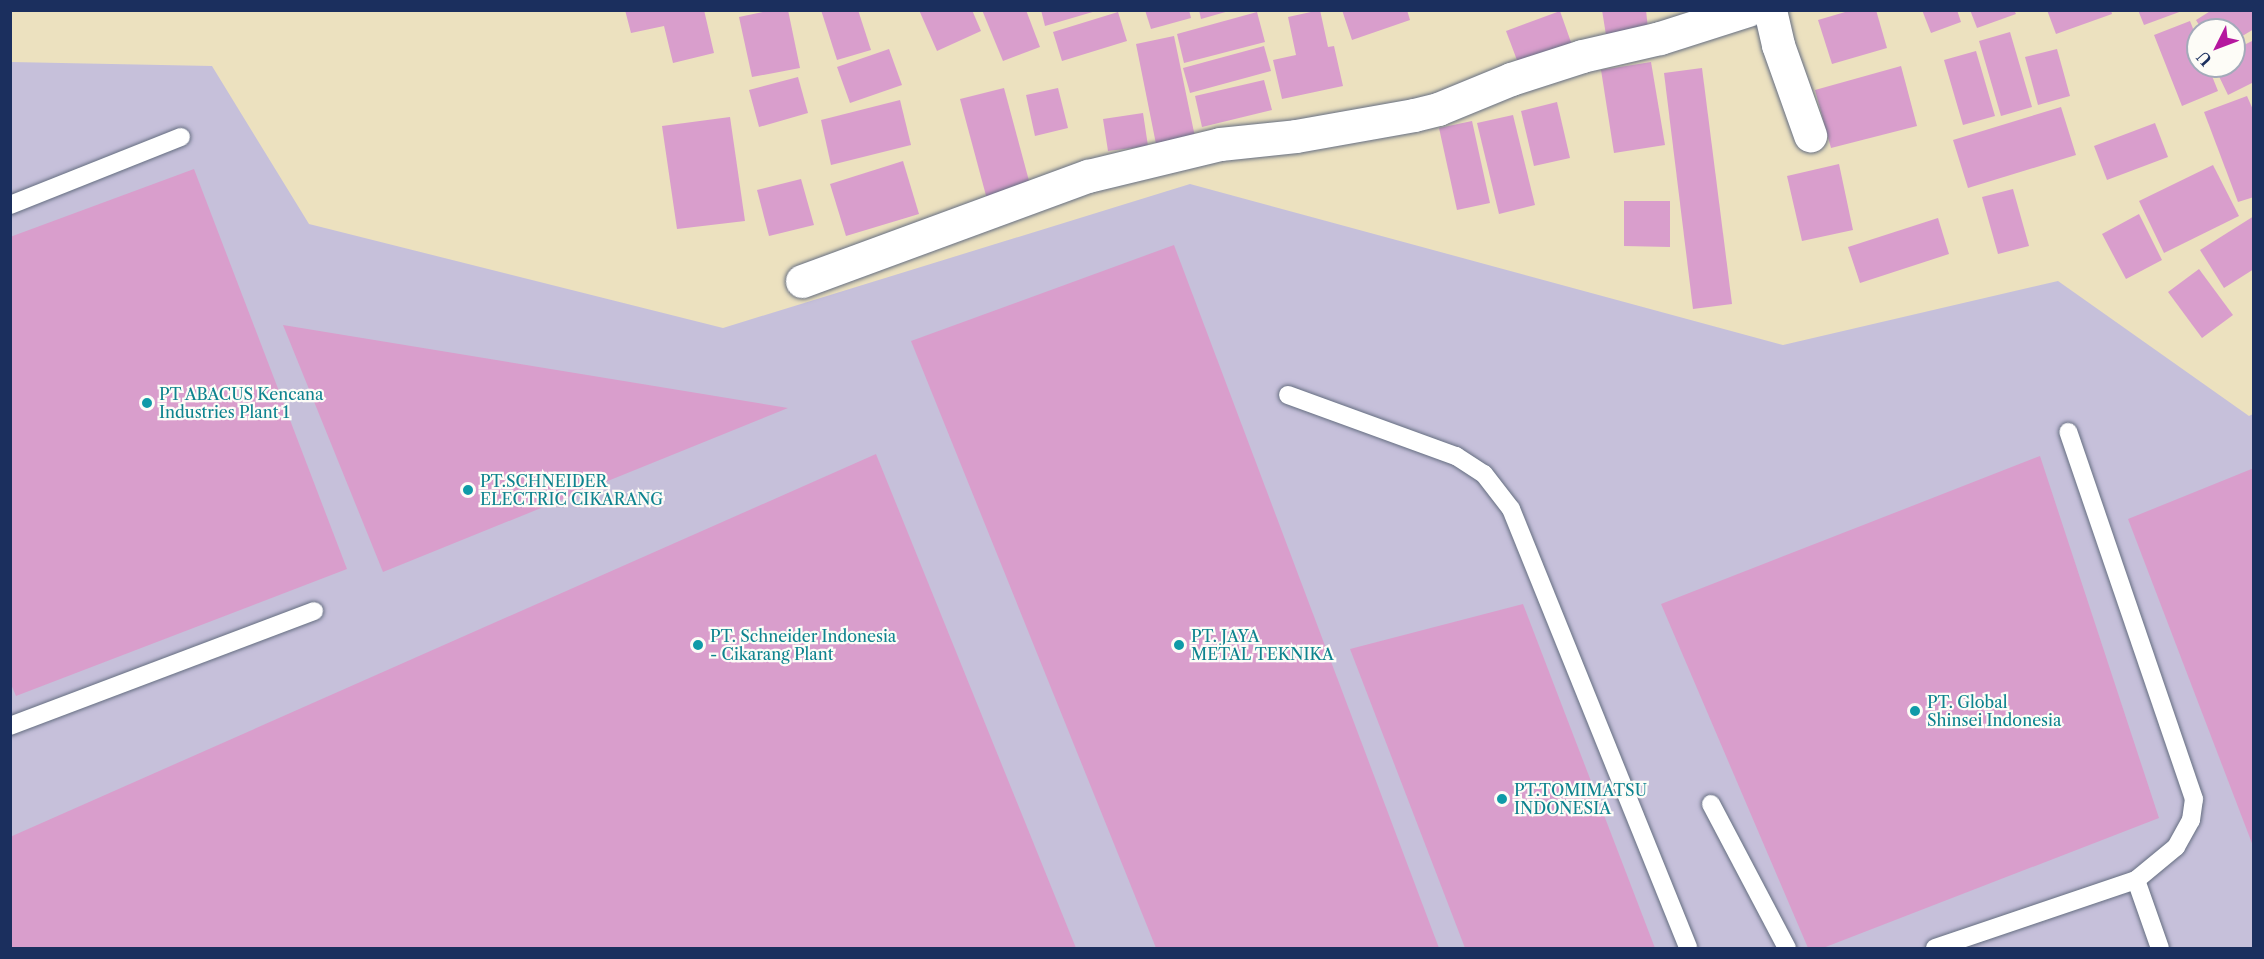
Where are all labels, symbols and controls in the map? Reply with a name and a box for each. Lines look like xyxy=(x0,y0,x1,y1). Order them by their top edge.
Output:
north arrow xyxy=(2186,18,2246,78)
text: U xyxy=(2192,47,2216,70)
place label: PT ABACUS Kencana Industries Plant 1 xyxy=(159,384,325,422)
marker: PT ABACUS Kencana Industries Plant 1 xyxy=(140,396,154,410)
place label: PT.SCHNEIDER ELECTRIC CIKARANG xyxy=(480,471,663,509)
marker: PT.SCHNEIDER ELECTRIC CIKARANG xyxy=(461,483,475,497)
place label: PT. Schneider Indonesia - Cikarang Plant xyxy=(710,626,897,664)
place label: PT. JAYA METAL TEKNIKA xyxy=(1191,626,1335,664)
marker: PT. Schneider Indonesia - Cikarang Plant xyxy=(691,638,705,652)
marker: PT. JAYA METAL TEKNIKA xyxy=(1172,638,1186,652)
place label: PT. Global Shinsei Indonesia xyxy=(1927,692,2061,730)
marker: PT. Global Shinsei Indonesia xyxy=(1908,704,1922,718)
place label: PT.TOMIMATSU INDONESIA xyxy=(1514,780,1647,818)
marker: PT.TOMIMATSU INDONESIA xyxy=(1495,792,1509,806)

